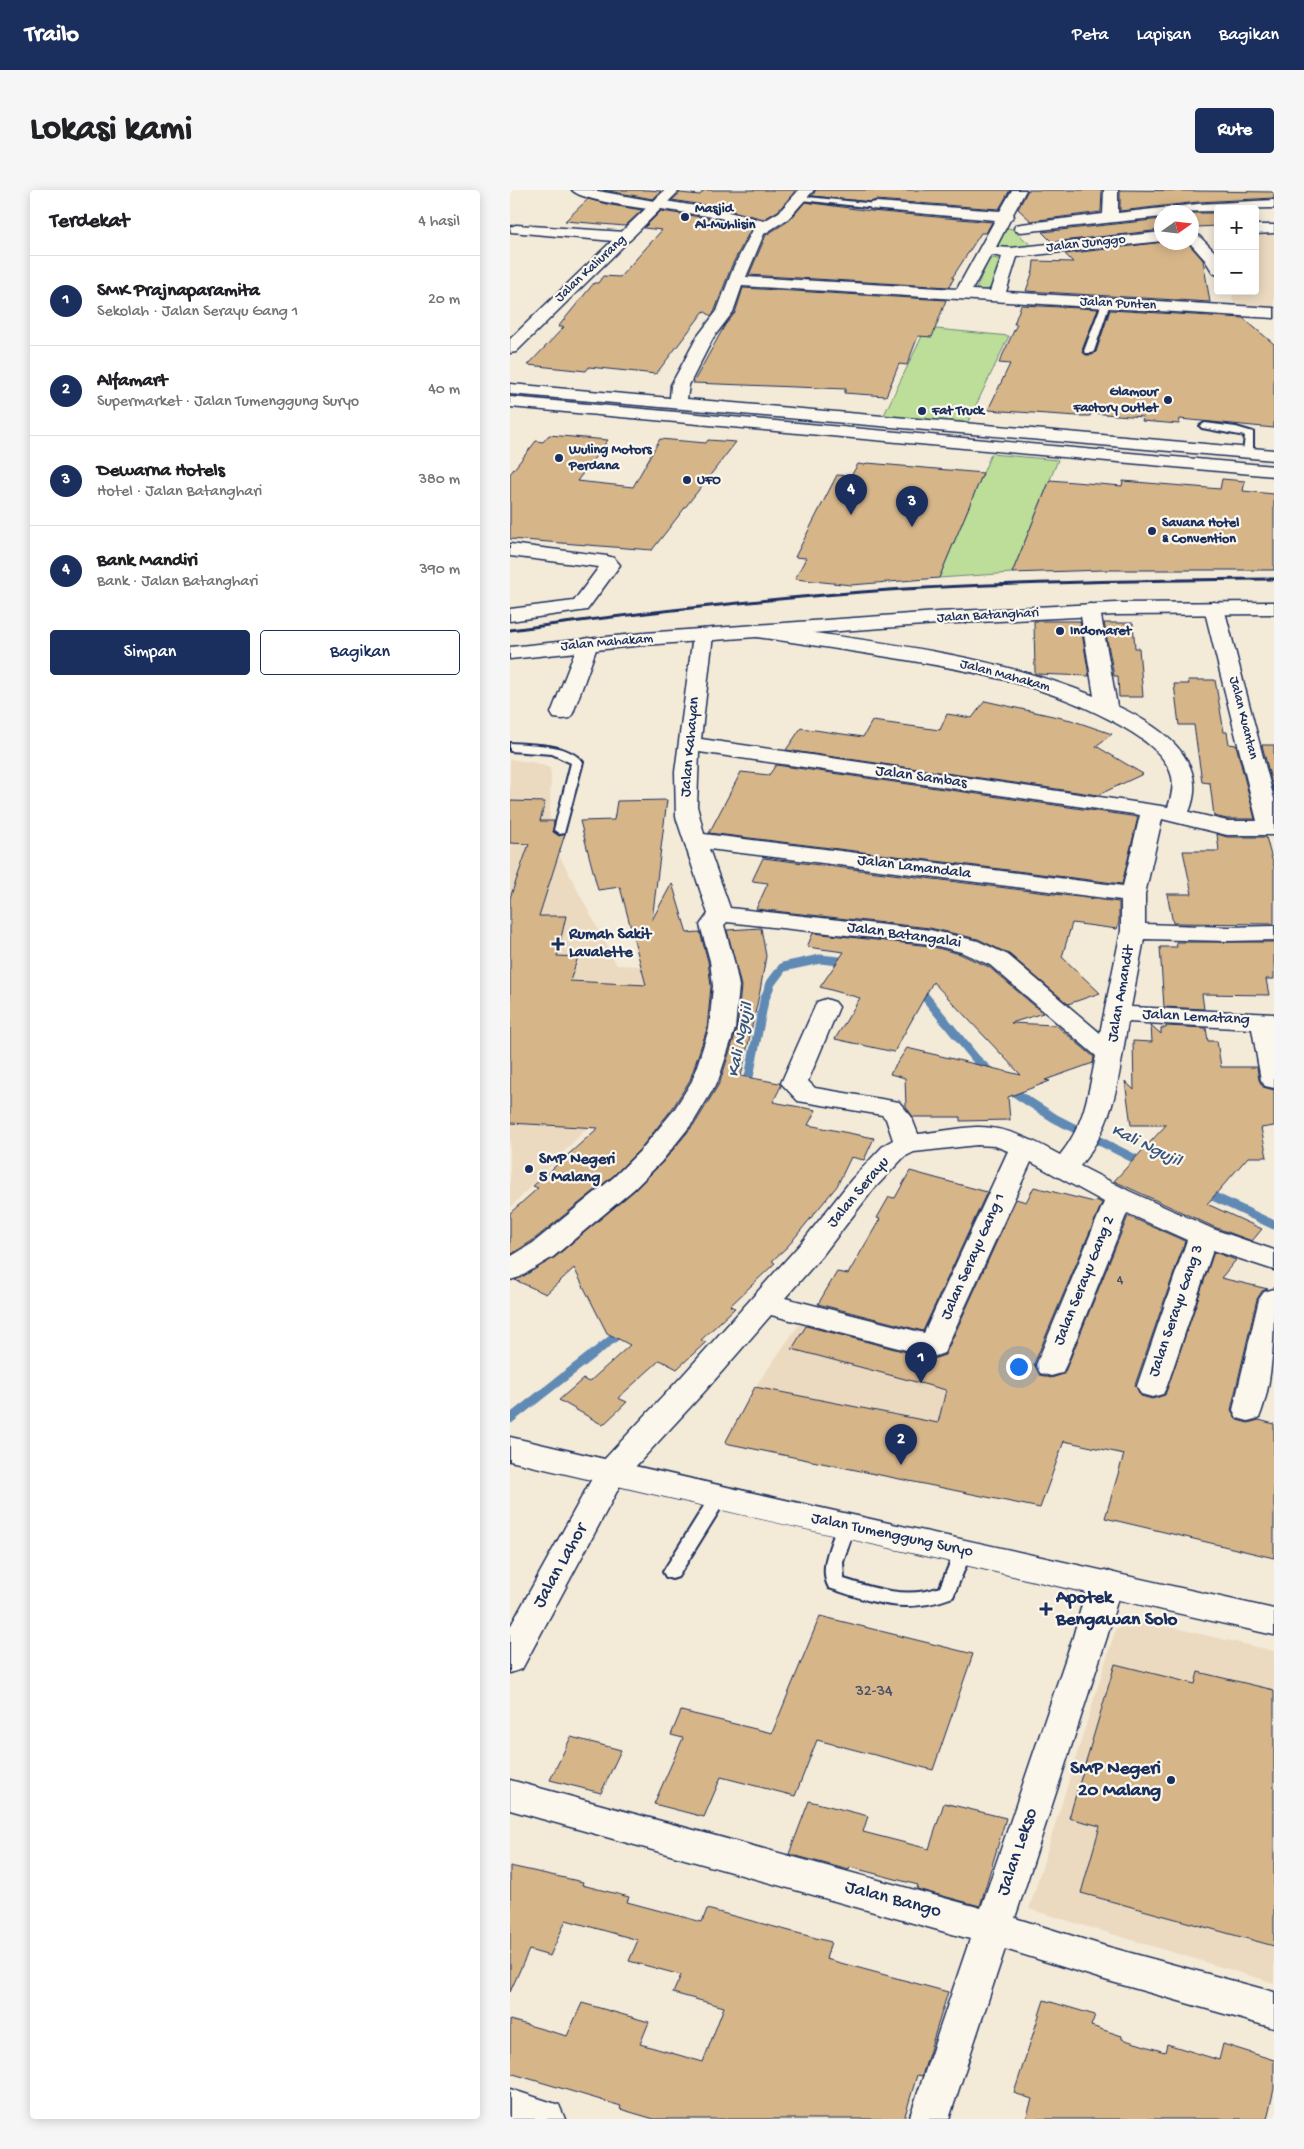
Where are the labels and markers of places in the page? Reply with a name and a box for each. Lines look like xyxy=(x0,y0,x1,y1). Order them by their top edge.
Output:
place label: Masjid Al-Muhlisin xyxy=(694,201,756,234)
marker: Masjid Al-Muhlisin xyxy=(679,211,691,223)
place label: Glamour Factory Outlet xyxy=(1072,384,1160,417)
marker: Glamour Factory Outlet xyxy=(1162,394,1174,406)
place label: Fat Truck xyxy=(931,403,986,420)
marker: Fat Truck xyxy=(916,405,928,417)
place label: Wuling Motors Perdana xyxy=(568,442,652,475)
marker: Wuling Motors Perdana xyxy=(553,452,565,464)
place label: UFO xyxy=(697,472,721,489)
marker: UFO xyxy=(681,474,693,486)
pin: 4 xyxy=(835,474,867,515)
pin: 3 xyxy=(896,486,928,527)
place label: Savana Hotel & Convention xyxy=(1162,515,1239,548)
marker: Savana Hotel & Convention xyxy=(1146,525,1158,537)
place label: Indomaret xyxy=(1070,623,1132,640)
marker: Indomaret xyxy=(1054,625,1066,637)
place label: Rumah Sakit Lavalette xyxy=(568,926,652,963)
marker: Rumah Sakit Lavalette xyxy=(551,937,565,951)
place label: SMP Negeri 5 Malang xyxy=(539,1151,616,1188)
marker: SMP Negeri 5 Malang xyxy=(523,1163,535,1175)
pin: 1 xyxy=(905,1342,937,1383)
pin: 2 xyxy=(885,1424,917,1465)
place label: Apotek Bengawan Solo xyxy=(1055,1587,1178,1632)
marker: Apotek Bengawan Solo xyxy=(1040,1603,1052,1615)
place label: SMP Negeri 20 Malang xyxy=(1070,1758,1161,1803)
marker: SMP Negeri 20 Malang xyxy=(1165,1774,1177,1786)

